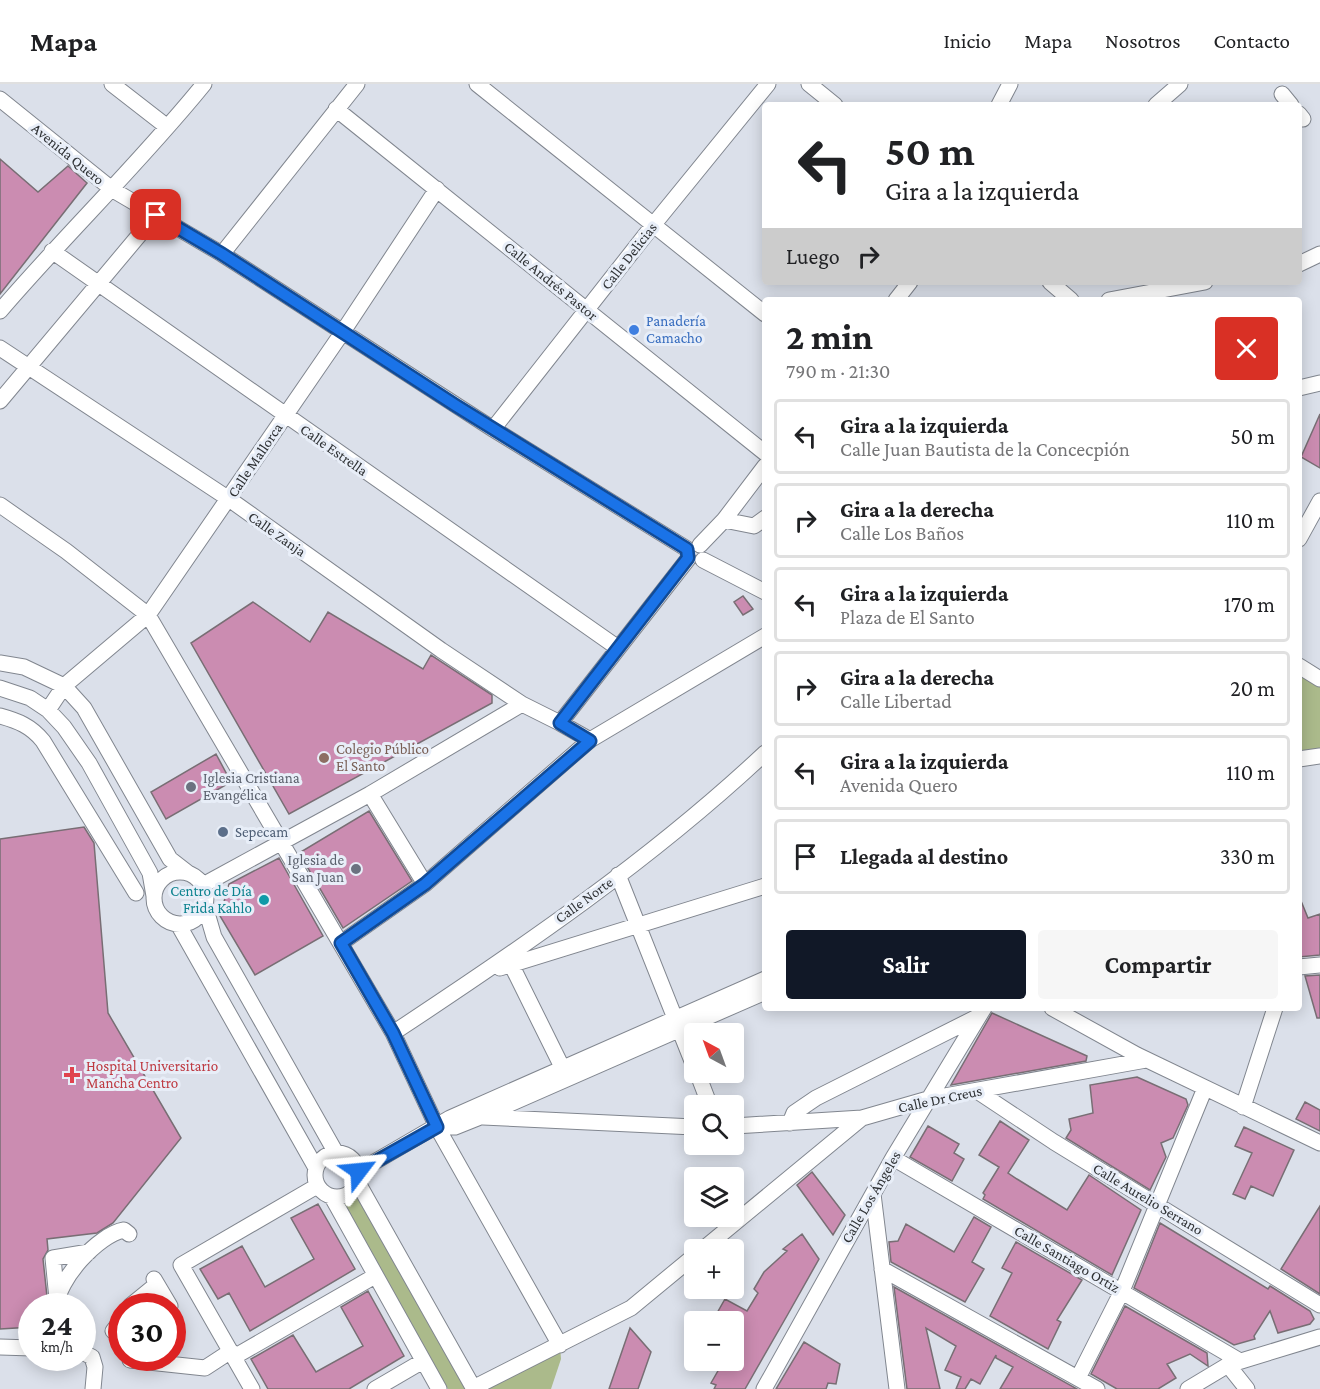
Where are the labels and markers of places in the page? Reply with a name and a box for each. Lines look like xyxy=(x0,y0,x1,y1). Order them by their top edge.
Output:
pin xyxy=(130,189,181,240)
place label: Panadería Camacho xyxy=(646,313,706,346)
marker: Panadería Camacho xyxy=(627,323,641,337)
place label: Colegio Público El Santo xyxy=(336,741,429,774)
marker: Colegio Público El Santo xyxy=(317,751,331,765)
place label: Iglesia Cristiana Evangélica xyxy=(203,770,300,804)
marker: Iglesia Cristiana Evangélica xyxy=(184,780,198,794)
place label: Sepecam xyxy=(235,824,288,841)
marker: Sepecam xyxy=(216,825,230,839)
place label: Iglesia de San Juan xyxy=(288,852,344,886)
marker: Iglesia de San Juan xyxy=(349,862,363,876)
place label: Centro de Día Frida Kahlo xyxy=(170,883,252,916)
marker: Centro de Día Frida Kahlo xyxy=(257,893,271,907)
place label: Hospital Universitario Mancha Centro xyxy=(86,1058,218,1091)
marker: Hospital Universitario Mancha Centro xyxy=(63,1066,81,1084)

